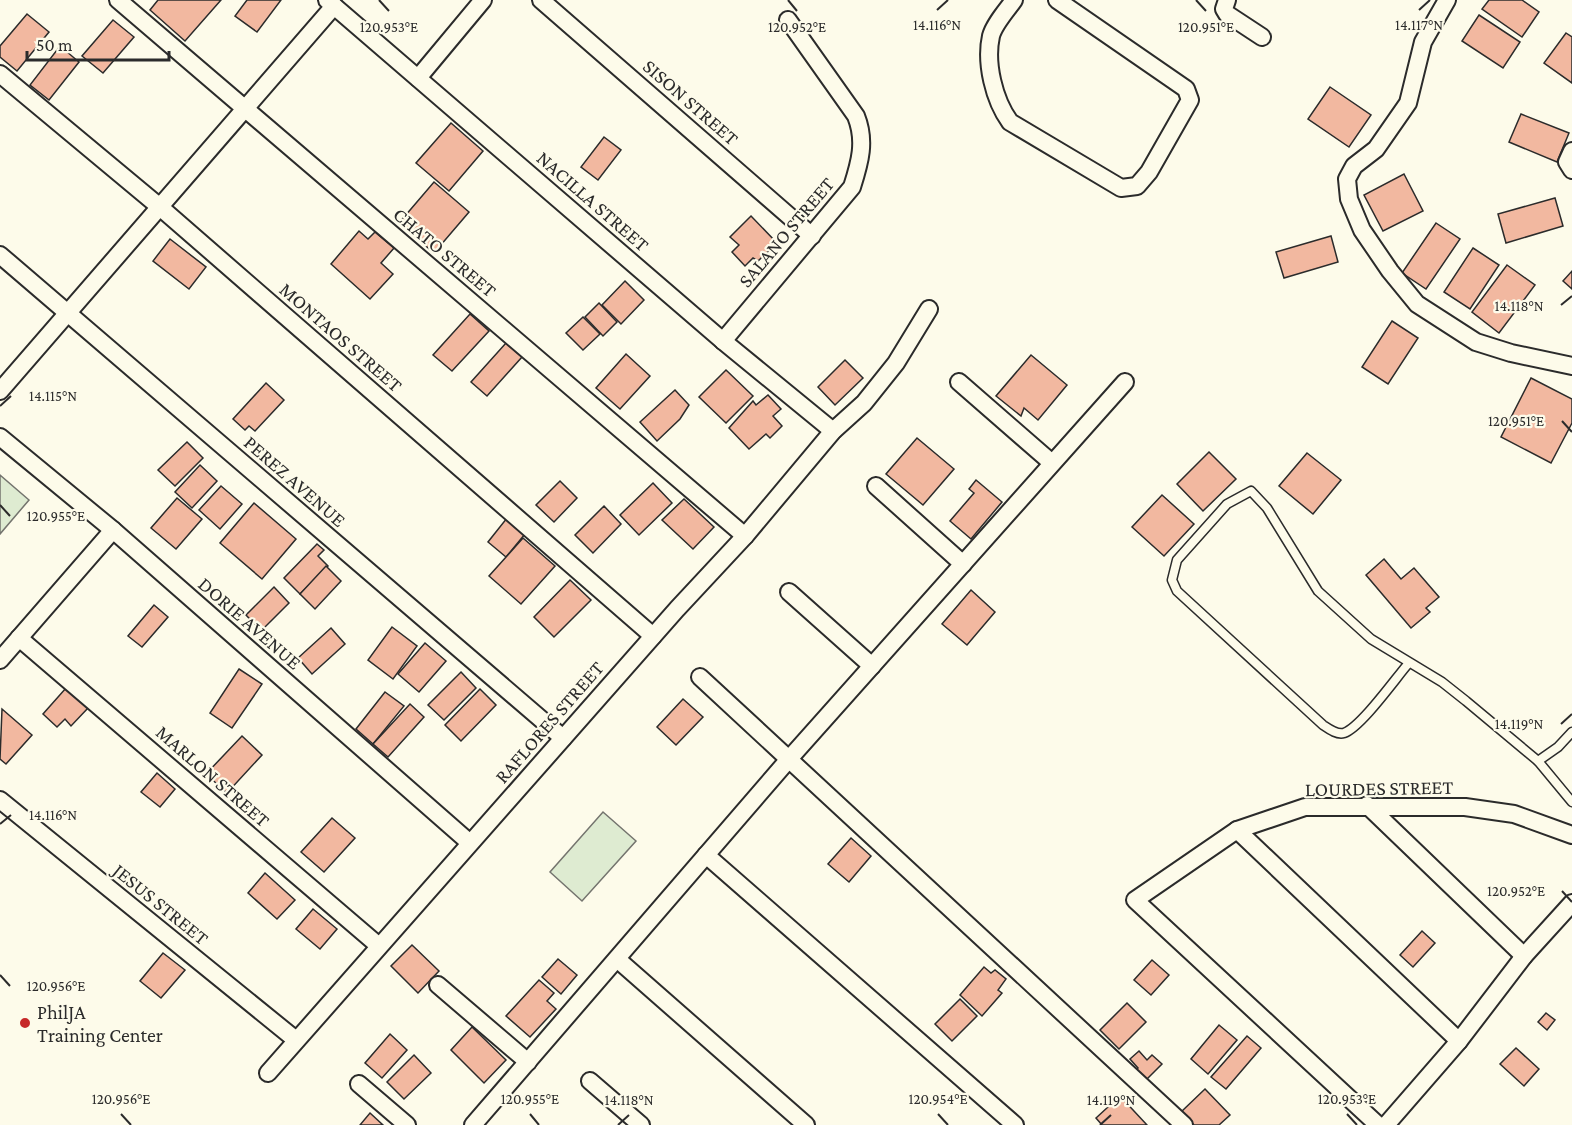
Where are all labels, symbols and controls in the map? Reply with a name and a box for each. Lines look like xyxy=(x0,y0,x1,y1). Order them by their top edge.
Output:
text: 14.116°N xyxy=(913,17,961,33)
text: 14.117°N xyxy=(1395,17,1443,33)
text: 120.953°E xyxy=(360,19,418,35)
text: 120.952°E xyxy=(768,19,826,35)
text: 120.951°E xyxy=(1178,19,1234,35)
scale bar xyxy=(27,24,170,62)
text: 50 m xyxy=(36,35,73,55)
street label: SISON STREET xyxy=(639,55,743,149)
street label: NACILLA STREET xyxy=(533,146,654,256)
street label: SALANO STREET xyxy=(734,173,838,291)
street label: CHATO STREET xyxy=(389,203,501,301)
street label: MONTAOS STREET xyxy=(275,278,407,396)
text: 14.118°N xyxy=(1494,298,1544,314)
text: 14.115°N xyxy=(29,388,77,404)
text: 120.951°E xyxy=(1488,413,1544,429)
street label: PEREZ AVENUE xyxy=(240,431,350,531)
text: 120.955°E xyxy=(27,508,85,524)
street label: DORIE AVENUE xyxy=(194,572,306,674)
street label: RAFLORES STREET xyxy=(490,657,608,787)
text: 14.119°N xyxy=(1495,716,1543,732)
street label: MARLON STREET xyxy=(152,721,274,831)
street label: LOURDES STREET xyxy=(1305,776,1454,800)
text: 14.116°N xyxy=(29,807,77,823)
street label: JESUS STREET xyxy=(107,858,213,950)
text: 120.952°E xyxy=(1487,883,1545,899)
text: 120.956°E xyxy=(27,978,85,994)
place label: PhilJA Training Center xyxy=(37,1001,163,1047)
marker: PhilJA Training Center xyxy=(18,1016,32,1030)
text: 120.956°E xyxy=(92,1091,150,1107)
text: 120.955°E xyxy=(501,1091,559,1107)
text: 120.954°E xyxy=(908,1091,968,1107)
text: 120.953°E xyxy=(1318,1091,1376,1107)
text: 14.118°N xyxy=(604,1092,654,1108)
text: 14.119°N xyxy=(1087,1092,1135,1108)

